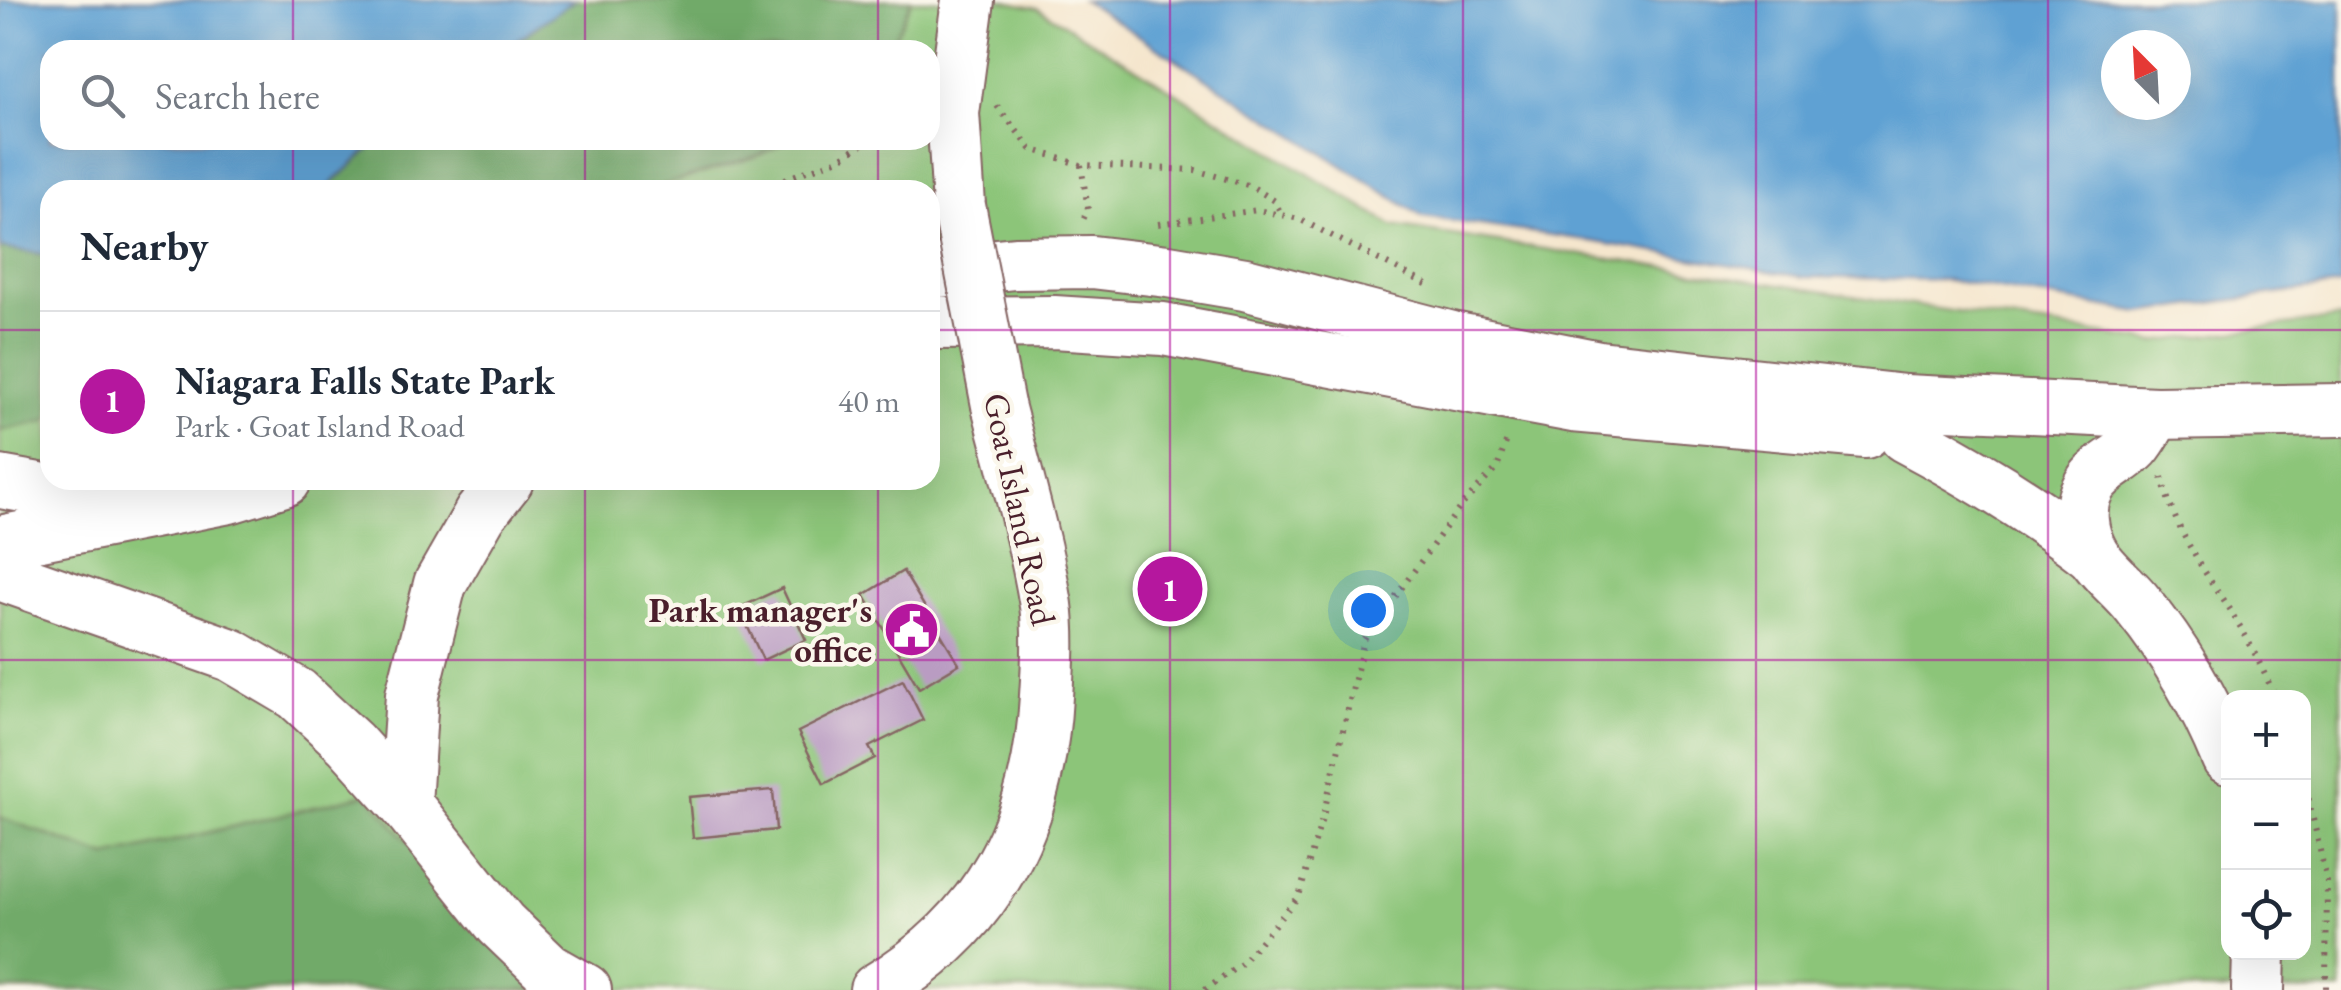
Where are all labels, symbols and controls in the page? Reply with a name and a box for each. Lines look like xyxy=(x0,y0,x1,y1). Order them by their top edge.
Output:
north arrow xyxy=(2101,30,2191,120)
search box xyxy=(40,40,940,150)
icon: search xyxy=(75,68,130,123)
text: Search here xyxy=(155,71,320,120)
text: Nearby xyxy=(80,218,209,273)
text: Niagara Falls State Park xyxy=(175,356,555,405)
text: 1 xyxy=(104,380,121,422)
text: 40 m xyxy=(838,380,900,422)
street label: Goat Island Road xyxy=(974,389,1067,629)
text: Park · Goat Island Road xyxy=(175,405,465,447)
pin: 1 xyxy=(1138,552,1202,626)
your location xyxy=(1343,585,1394,636)
place label: Park manager's office xyxy=(649,587,872,672)
public building icon: Park manager's office xyxy=(881,600,941,660)
map controls xyxy=(2221,690,2311,960)
button: + xyxy=(2221,690,2311,780)
button: − xyxy=(2221,780,2311,870)
button: locate xyxy=(2221,870,2311,960)

